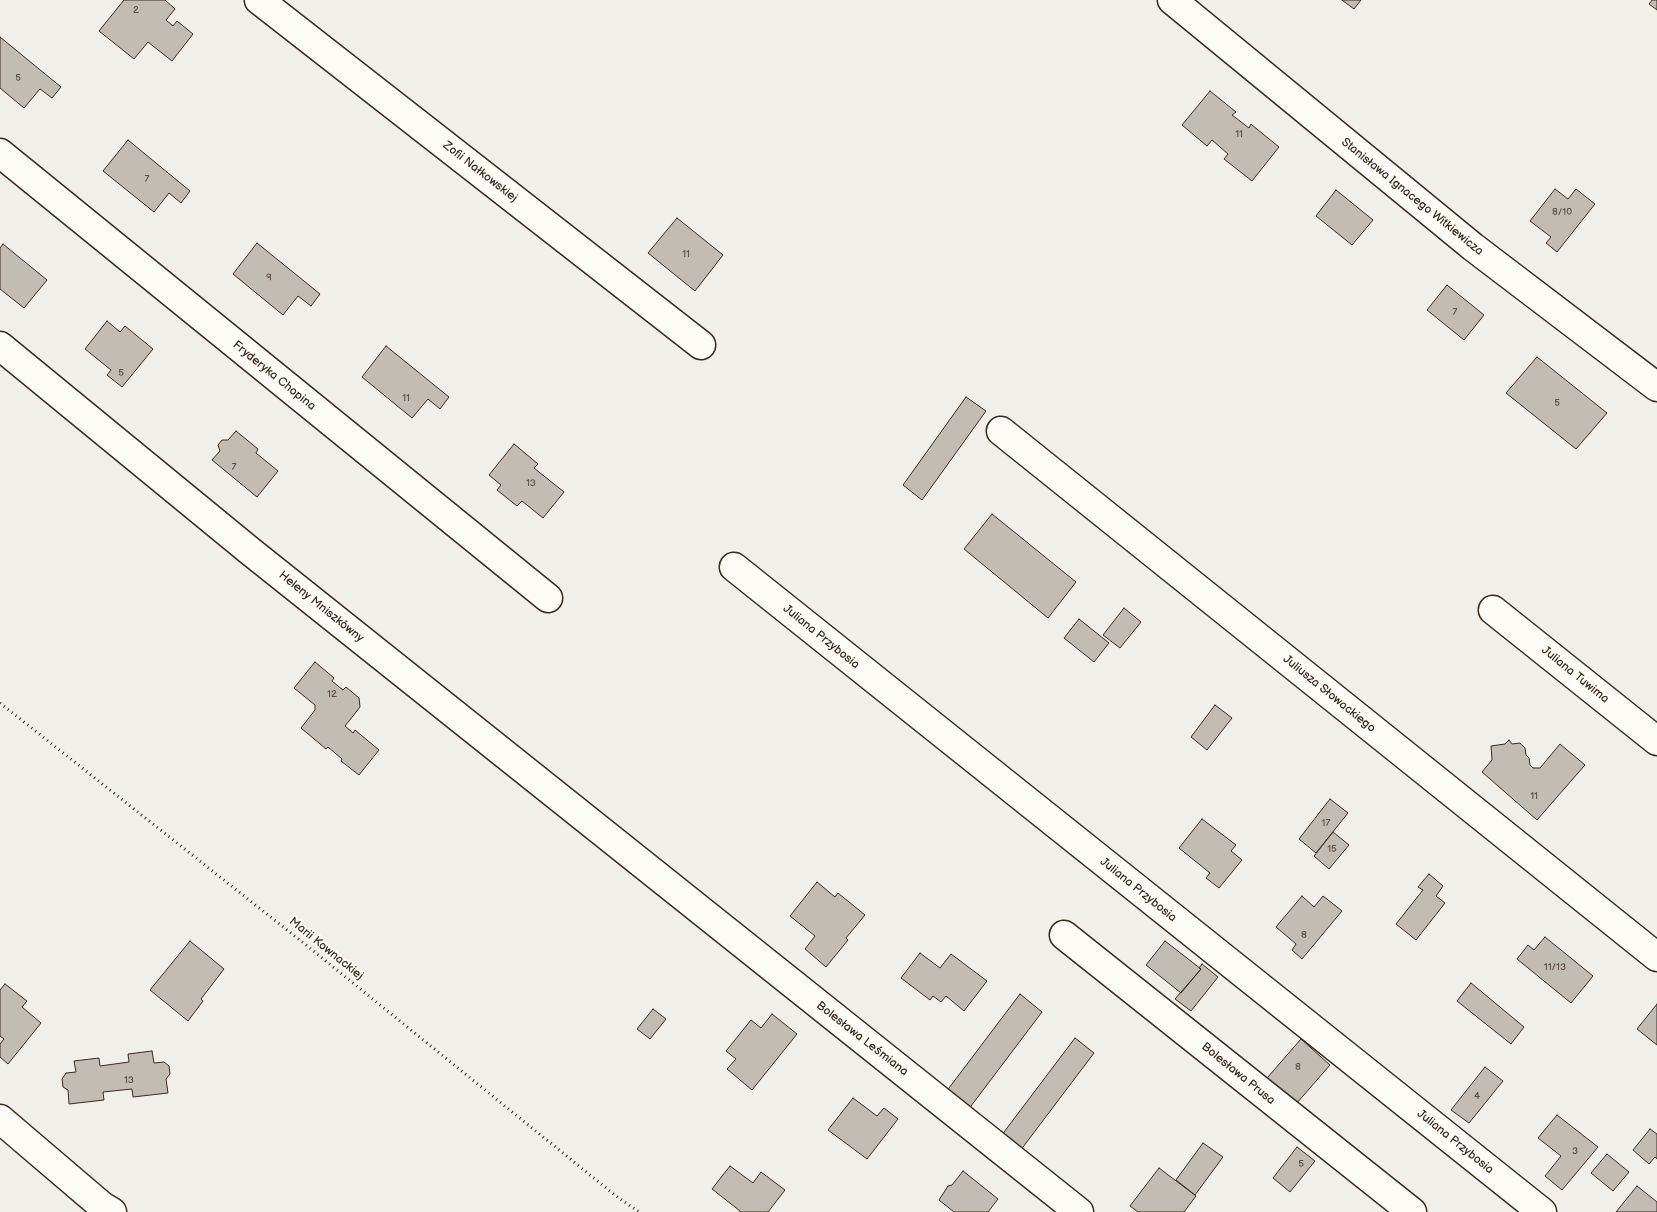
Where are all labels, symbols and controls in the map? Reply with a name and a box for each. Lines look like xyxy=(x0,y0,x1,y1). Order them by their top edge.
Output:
house number: 2 xyxy=(133,4,139,16)
house number: 5 xyxy=(15,72,21,84)
house number: 11 xyxy=(1235,128,1243,140)
street label: Stanisława Ignacego Witkiewicza xyxy=(1338,135,1486,259)
street label: Zofii Nałkowskiej xyxy=(440,138,520,206)
house number: 7 xyxy=(145,173,149,185)
house number: 8/10 xyxy=(1552,206,1572,218)
house number: 11 xyxy=(682,248,690,260)
house number: 9 xyxy=(266,271,272,283)
house number: 7 xyxy=(1453,306,1457,318)
street label: Fryderyka Chopina xyxy=(230,338,318,414)
house number: 5 xyxy=(118,367,124,379)
house number: 11 xyxy=(402,392,410,404)
house number: 5 xyxy=(1554,397,1560,409)
house number: 7 xyxy=(232,461,236,473)
house number: 13 xyxy=(526,477,536,489)
street label: Heleny Mniszkówny xyxy=(276,568,366,646)
street label: Juliana Przybosia xyxy=(780,602,862,672)
street label: Juliana Tuwima xyxy=(1538,643,1612,707)
street label: Juliusza Słowackiego xyxy=(1280,652,1378,736)
house number: 12 xyxy=(327,688,337,700)
house number: 11 xyxy=(1530,790,1538,802)
house number: 17 xyxy=(1322,817,1330,829)
house number: 15 xyxy=(1327,843,1337,855)
street label: Juliana Przybosia xyxy=(1097,855,1179,925)
street label: Marii Kownackiej xyxy=(286,915,366,983)
house number: 8 xyxy=(1301,929,1307,941)
house number: 11/13 xyxy=(1544,961,1566,973)
street label: Bolesława Leśmiana xyxy=(813,999,911,1079)
street label: Bolesława Prusa xyxy=(1198,1040,1278,1108)
house number: 8 xyxy=(1295,1061,1301,1073)
house number: 13 xyxy=(124,1074,134,1086)
house number: 4 xyxy=(1474,1090,1480,1102)
street label: Juliana Przybosia xyxy=(1414,1107,1496,1177)
house number: 3 xyxy=(1572,1145,1578,1157)
house number: 5 xyxy=(1298,1158,1304,1170)

